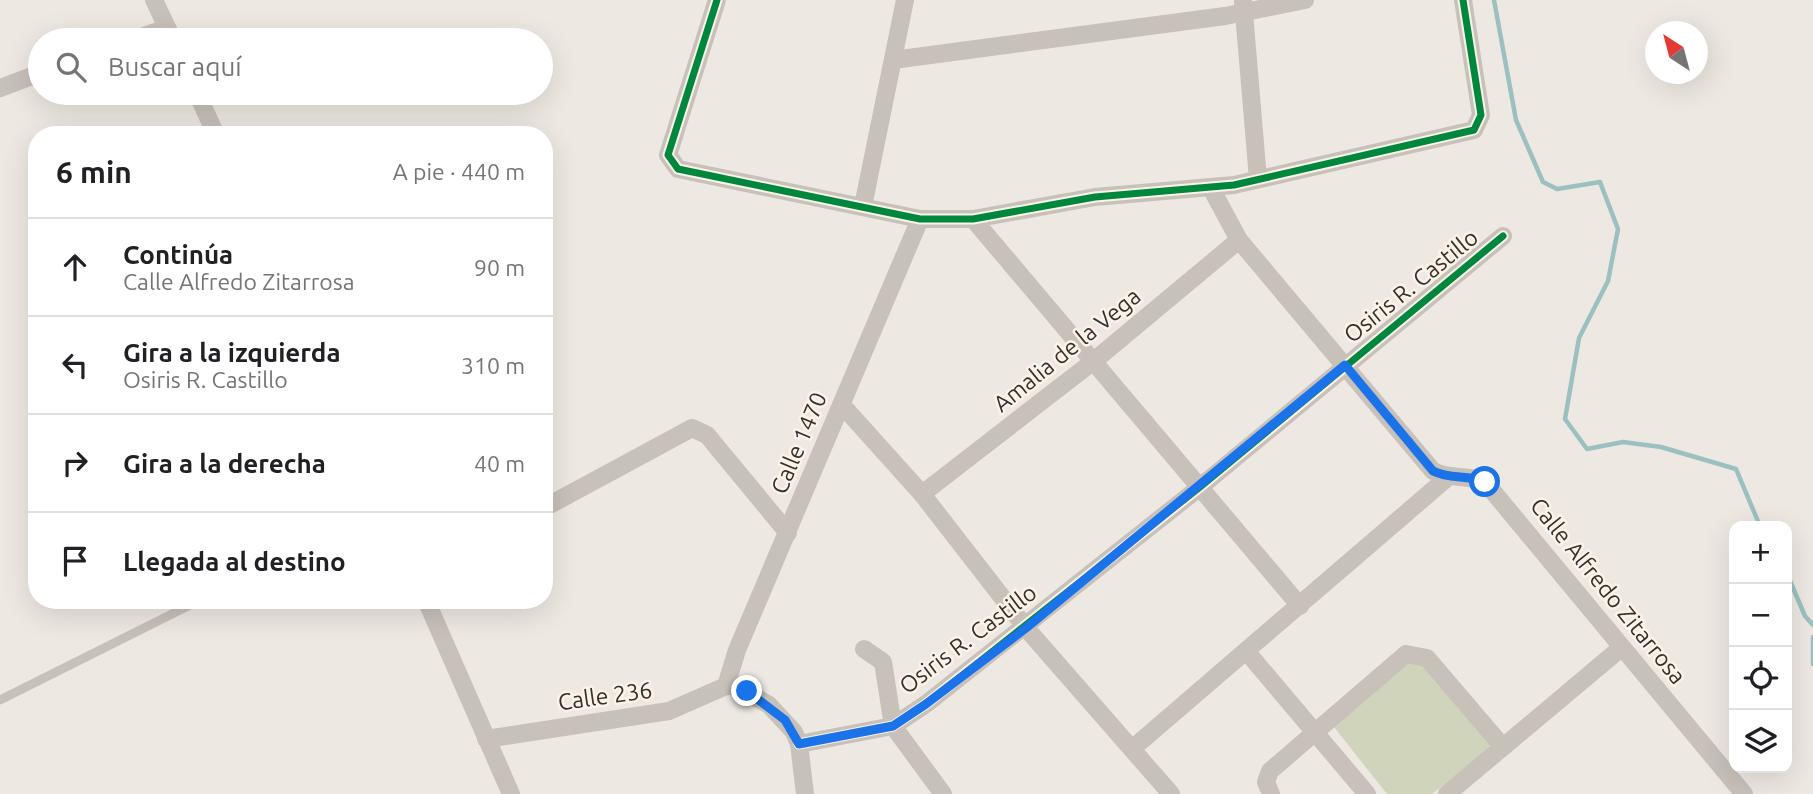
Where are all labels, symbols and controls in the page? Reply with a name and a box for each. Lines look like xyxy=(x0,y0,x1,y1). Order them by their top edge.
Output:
north arrow xyxy=(1645,21,1708,84)
search box xyxy=(28,28,553,105)
icon: search xyxy=(52,48,90,86)
text: Buscar aquí xyxy=(108,52,242,81)
text: 6 min xyxy=(56,155,132,189)
text: A pie · 440 m xyxy=(393,159,525,184)
street label: Osiris R. Castillo xyxy=(1339,224,1483,347)
text: Continúa xyxy=(123,240,233,269)
icon: ahead xyxy=(56,248,94,286)
text: 90 m xyxy=(474,255,525,280)
text: Calle Alfredo Zitarrosa xyxy=(123,269,355,294)
street label: Amalia de la Vega xyxy=(988,283,1145,416)
text: Gira a la izquierda xyxy=(123,338,341,367)
icon: left xyxy=(56,346,94,384)
text: 310 m xyxy=(461,353,525,378)
text: Osiris R. Castillo xyxy=(123,367,288,392)
street label: Calle 1470 xyxy=(766,388,831,497)
icon: right xyxy=(56,444,94,482)
text: Gira a la derecha xyxy=(123,449,326,478)
text: 40 m xyxy=(474,451,525,476)
route start xyxy=(1469,466,1500,497)
street label: Calle Alfredo Zitarrosa xyxy=(1526,493,1691,689)
map controls xyxy=(1729,521,1792,773)
button: + xyxy=(1729,521,1792,584)
icon: arrive xyxy=(56,542,94,580)
text: Llegada al destino xyxy=(123,547,346,576)
street label: Osiris R. Castillo xyxy=(894,579,1041,698)
button: − xyxy=(1729,584,1792,647)
button: locate xyxy=(1729,647,1792,710)
route end xyxy=(731,675,762,706)
street label: Calle 236 xyxy=(556,677,654,714)
button: layers xyxy=(1729,710,1792,773)

